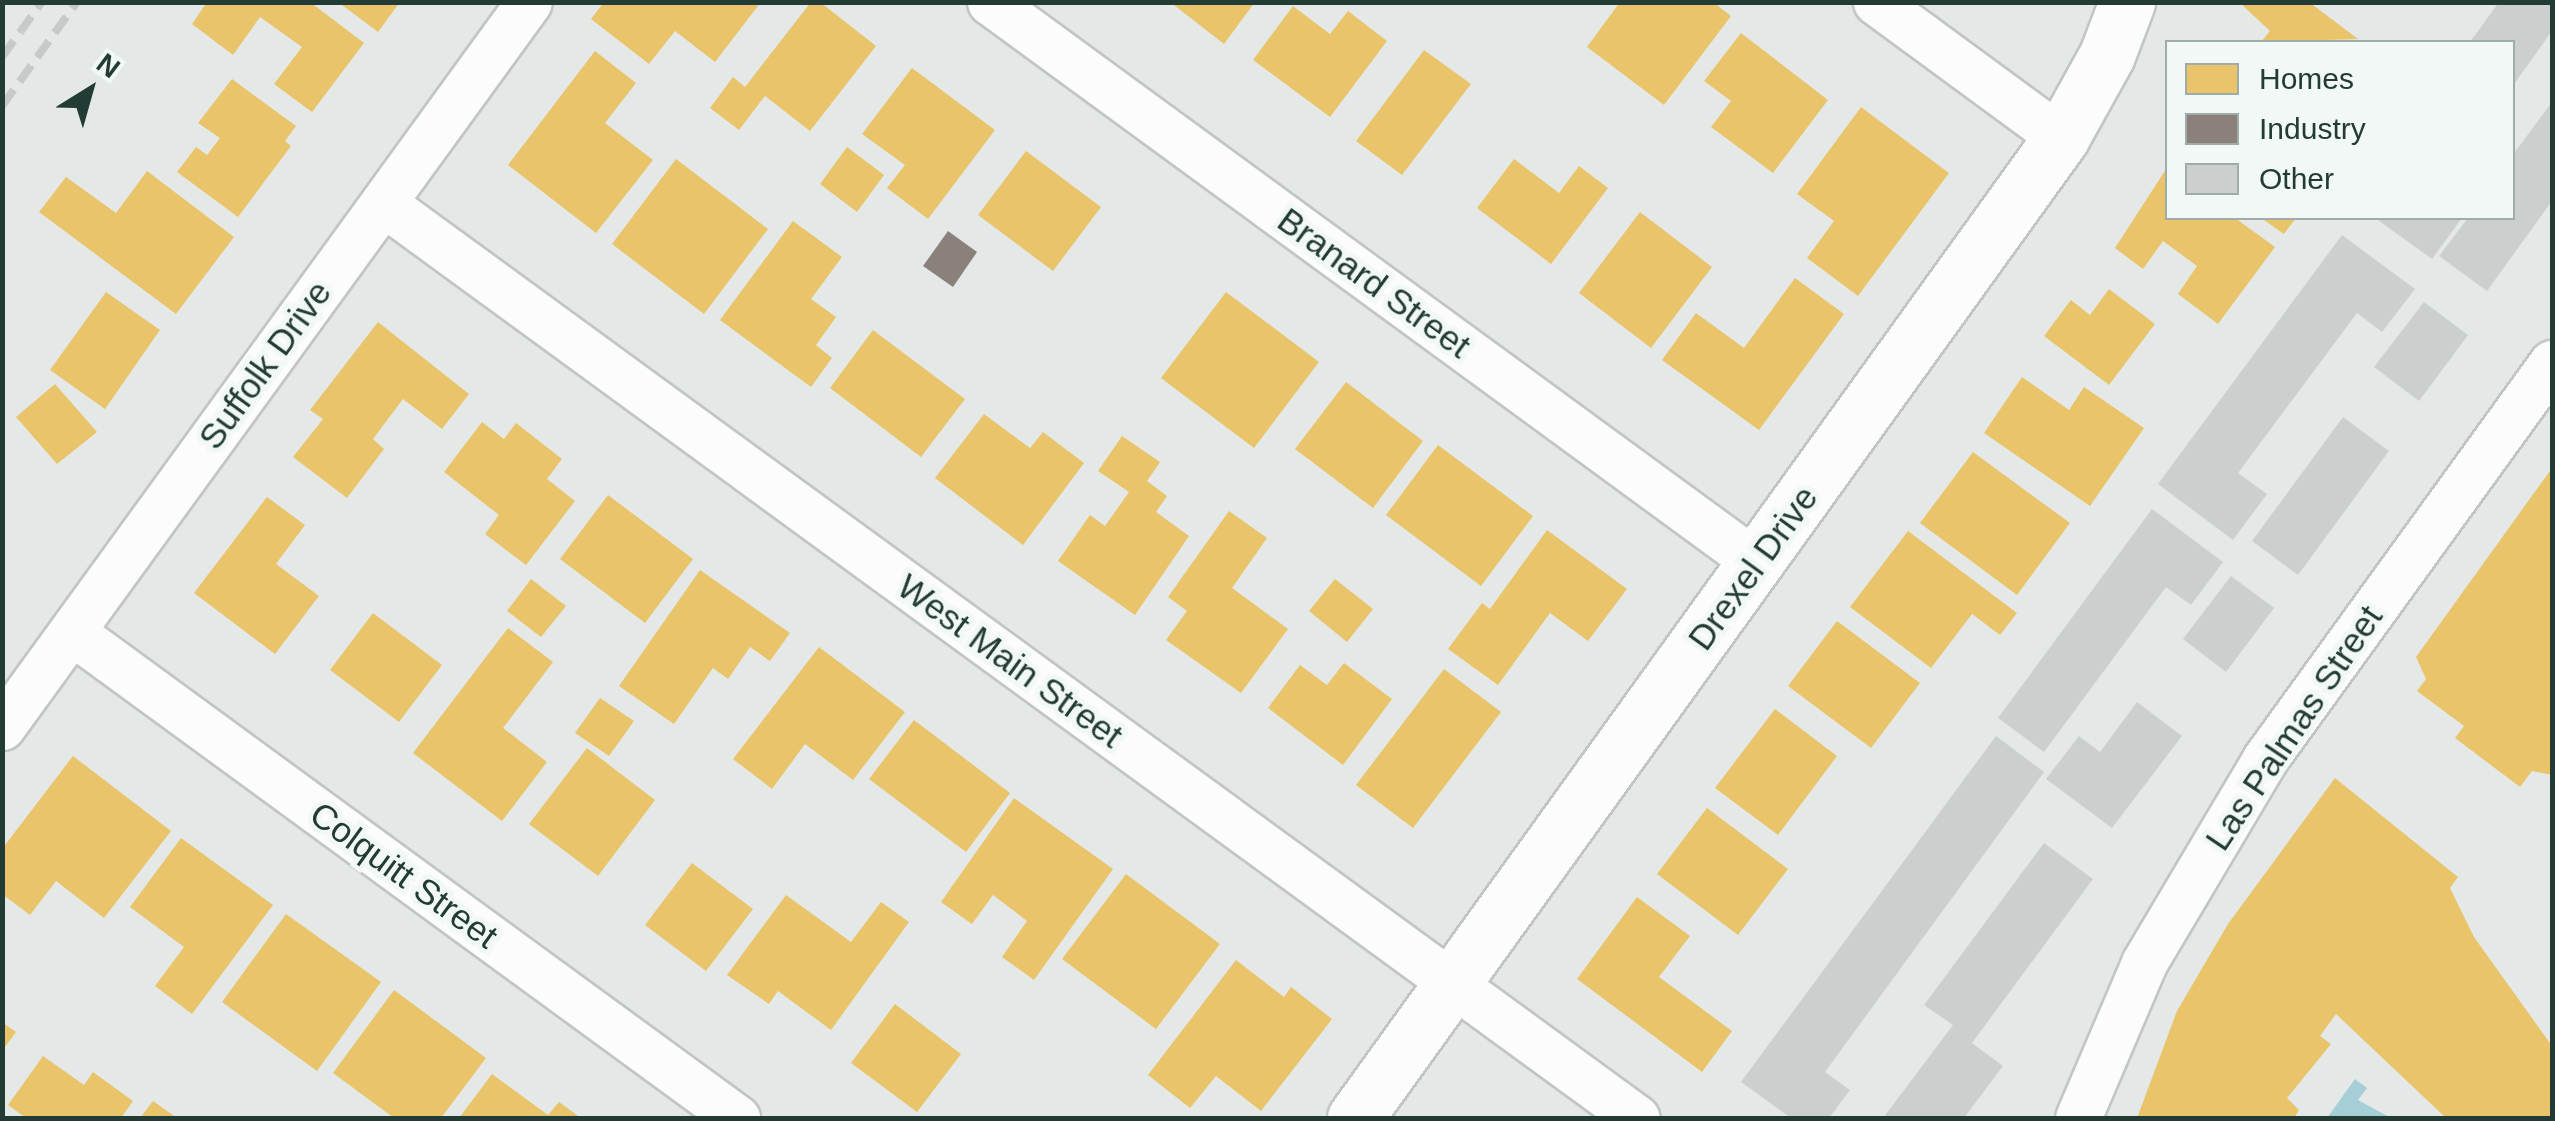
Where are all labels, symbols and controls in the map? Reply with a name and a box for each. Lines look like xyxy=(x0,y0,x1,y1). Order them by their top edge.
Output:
north arrow xyxy=(40,40,140,140)
legend xyxy=(2165,40,2515,220)
text: N xyxy=(91,47,126,84)
text: Homes xyxy=(2259,62,2354,95)
text: Industry xyxy=(2259,112,2366,145)
text: Other xyxy=(2259,162,2334,195)
street label: Branard Street xyxy=(1270,199,1478,367)
street label: Suffolk Drive xyxy=(190,273,340,457)
street label: Drexel Drive xyxy=(1679,478,1827,658)
street label: West Main Street xyxy=(889,565,1131,757)
street label: Las Palmas Street xyxy=(2197,598,2391,858)
street label: Colquitt Street xyxy=(302,793,506,957)

